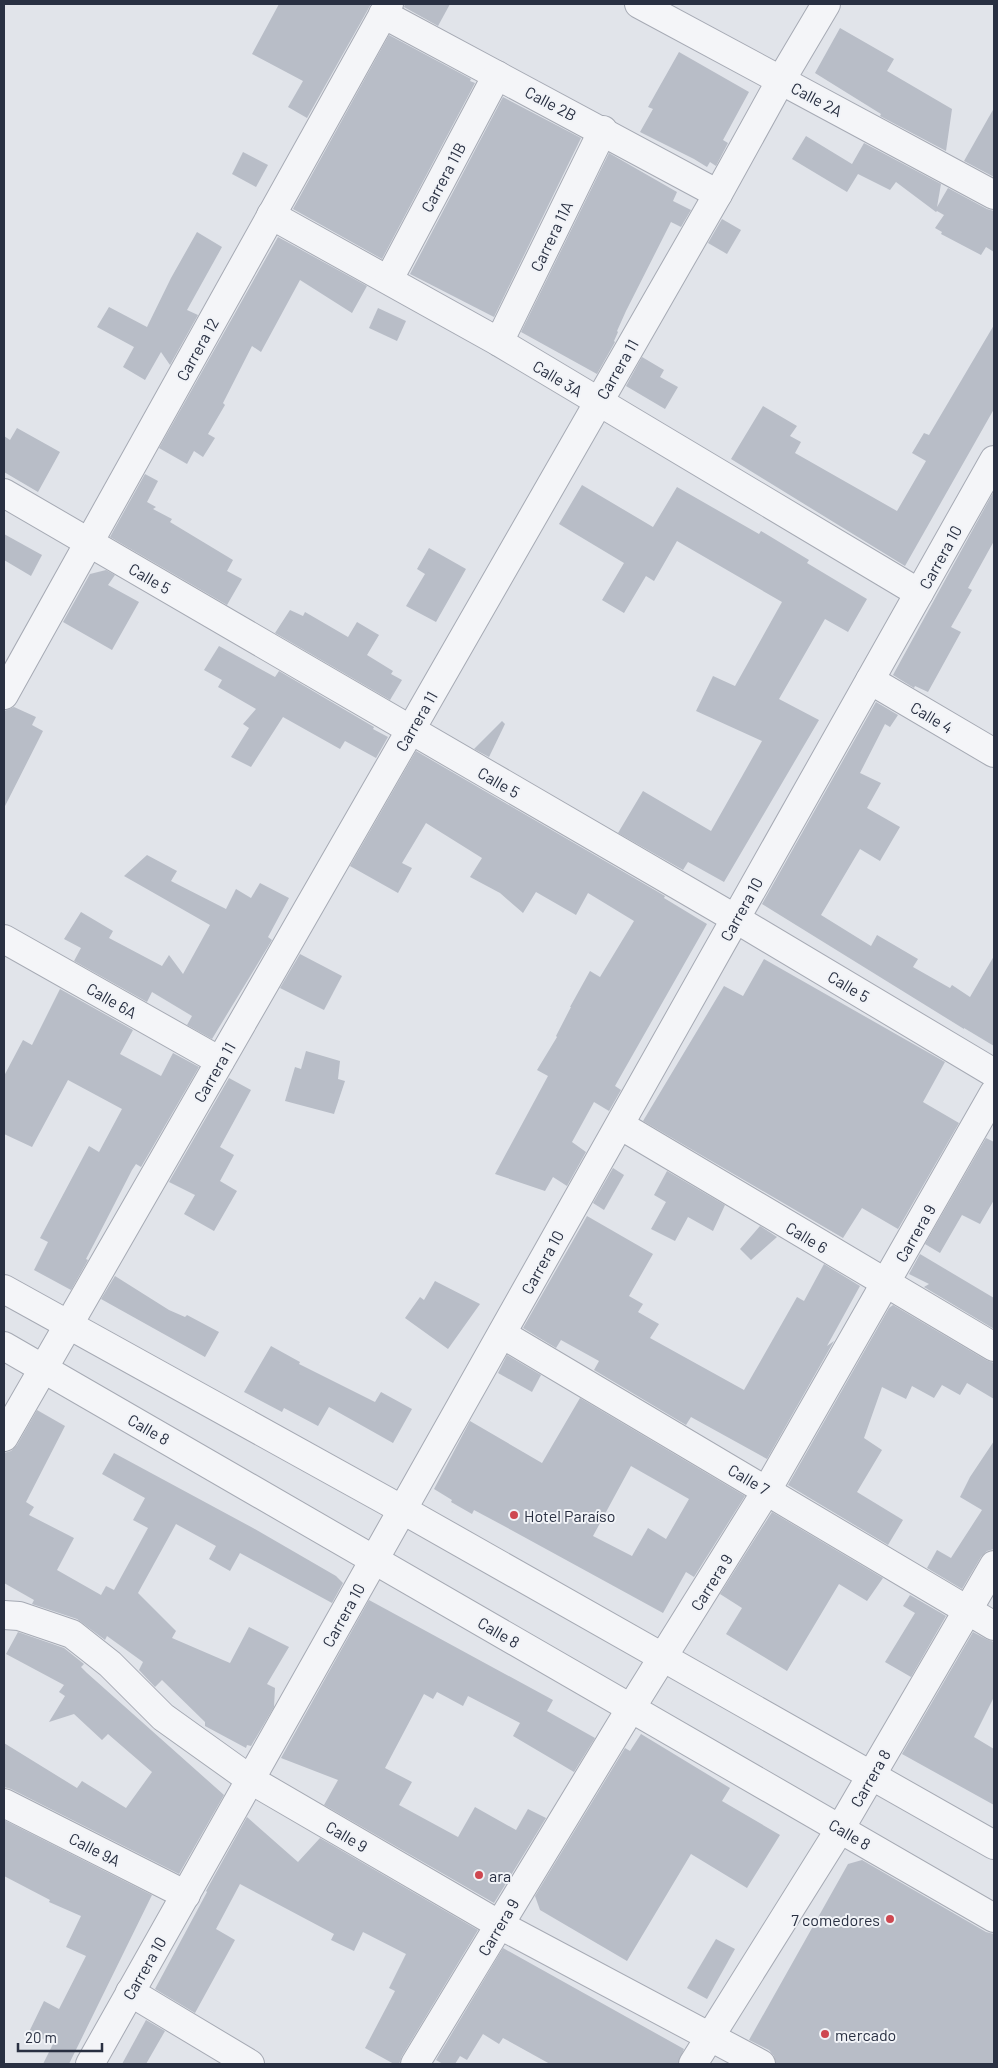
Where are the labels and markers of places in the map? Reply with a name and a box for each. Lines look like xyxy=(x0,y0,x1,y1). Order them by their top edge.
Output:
place label: Hotel Paraíso xyxy=(524,1506,615,1525)
marker: Hotel Paraíso xyxy=(508,1509,520,1521)
place label: ara xyxy=(489,1866,511,1885)
marker: ara xyxy=(473,1869,485,1881)
place label: 7 comedores xyxy=(791,1910,880,1929)
marker: 7 comedores xyxy=(884,1913,896,1925)
place label: mercado xyxy=(835,2025,896,2044)
marker: mercado xyxy=(819,2028,831,2040)

